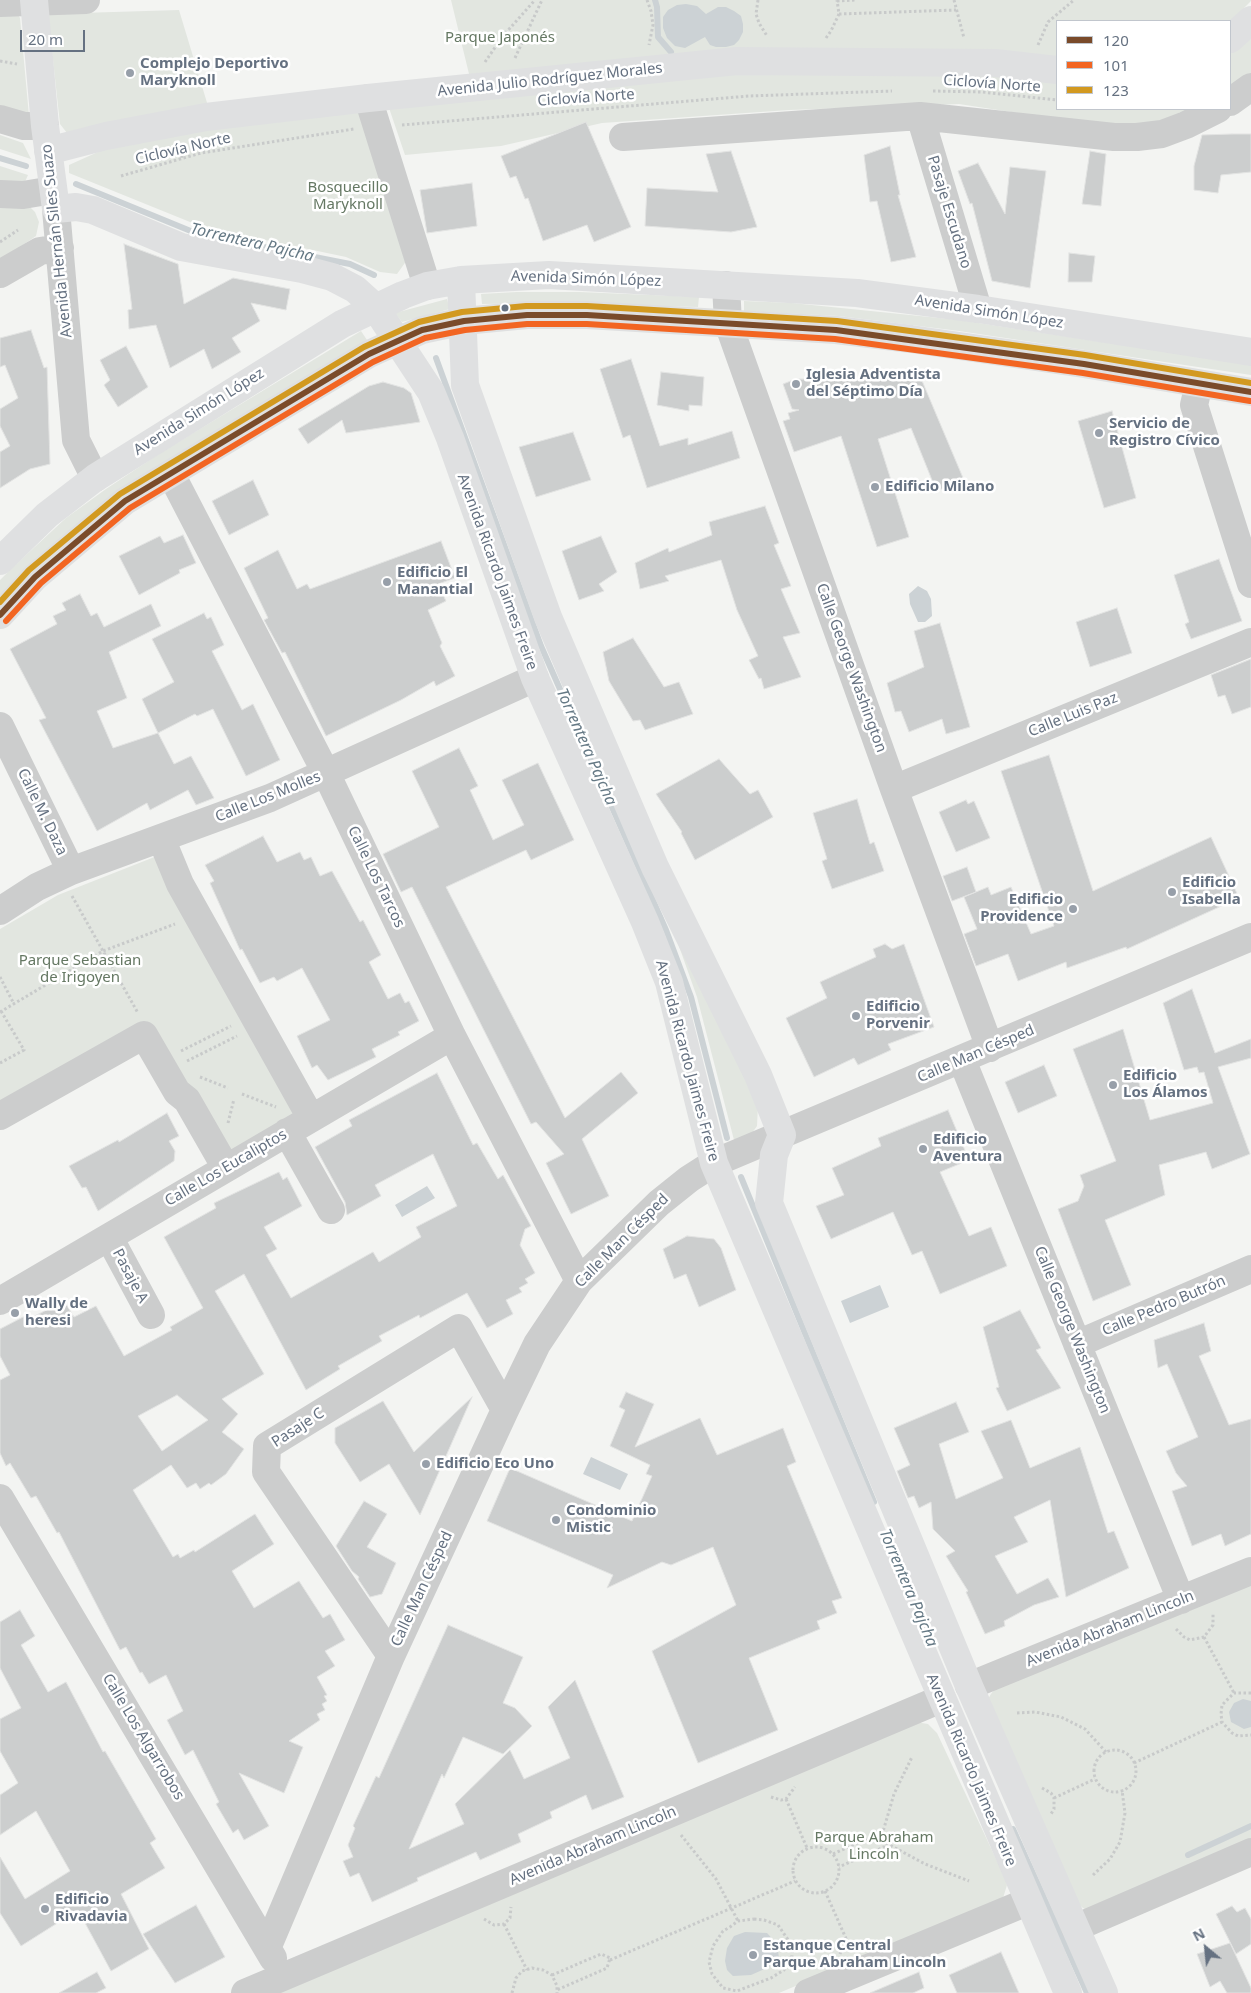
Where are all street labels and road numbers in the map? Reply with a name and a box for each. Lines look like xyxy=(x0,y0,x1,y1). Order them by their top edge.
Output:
street label: Avenida Julio Rodríguez Morales xyxy=(436,59,664,101)
street label: Ciclovía Norte xyxy=(943,72,1041,96)
street label: Ciclovía Norte xyxy=(537,86,635,110)
street label: Ciclovía Norte xyxy=(133,129,233,169)
street label: Avenida Hernán Siles Suazo xyxy=(38,143,76,339)
street label: Pasaje Escudano xyxy=(923,153,975,271)
street label: Avenida Simón López xyxy=(511,267,661,291)
street label: Avenida Simón López xyxy=(913,291,1065,333)
street label: Avenida Simón López xyxy=(131,365,267,459)
street label: Avenida Ricardo Jaimes Freire xyxy=(453,471,541,673)
street label: Calle George Washington xyxy=(812,581,890,755)
street label: Calle Luis Paz xyxy=(1026,689,1120,741)
street label: Calle M. Daza xyxy=(13,766,71,858)
street label: Calle Los Molles xyxy=(213,768,323,826)
street label: Calle Los Tarcos xyxy=(344,823,408,931)
street label: Avenida Ricardo Jaimes Freire xyxy=(651,958,723,1164)
street label: Calle Man Césped xyxy=(915,1021,1037,1087)
street label: Calle Los Eucaliptos xyxy=(162,1126,290,1210)
street label: Calle Man Césped xyxy=(571,1190,673,1292)
street label: Calle George Washington xyxy=(1030,1244,1114,1416)
street label: Pasaje A xyxy=(108,1246,152,1306)
street label: Calle Pedro Butrón xyxy=(1100,1272,1228,1340)
street label: Pasaje C xyxy=(268,1404,328,1452)
street label: Calle Man Césped xyxy=(387,1528,457,1650)
street label: Avenida Abraham Lincoln xyxy=(1023,1587,1197,1671)
street label: Calle Los Algarrobos xyxy=(98,1671,188,1803)
street label: Avenida Ricardo Jaimes Freire xyxy=(922,1671,1020,1869)
street label: Avenida Abraham Lincoln xyxy=(507,1803,679,1889)

